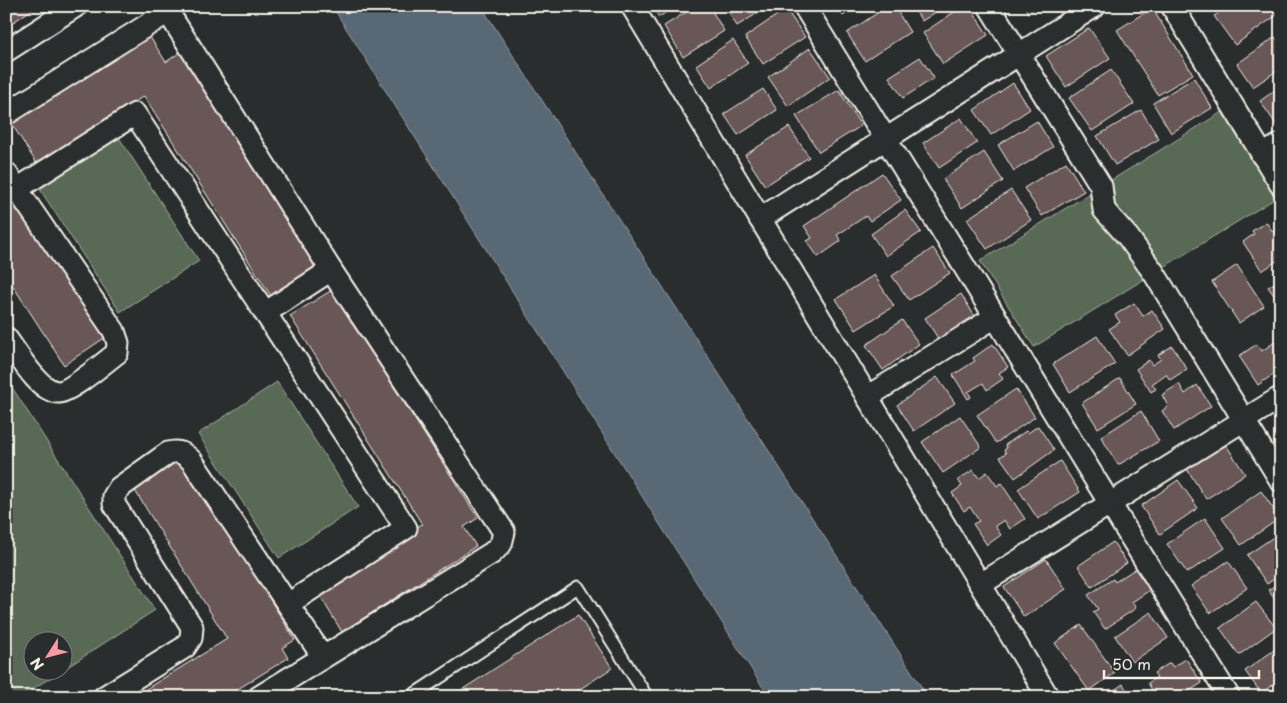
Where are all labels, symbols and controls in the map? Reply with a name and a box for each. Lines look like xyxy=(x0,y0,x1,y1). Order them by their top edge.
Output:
north arrow xyxy=(22,630,72,680)
scale bar xyxy=(1104,648,1260,680)
text: 50 m xyxy=(1112,652,1151,675)
text: N xyxy=(25,653,49,675)

